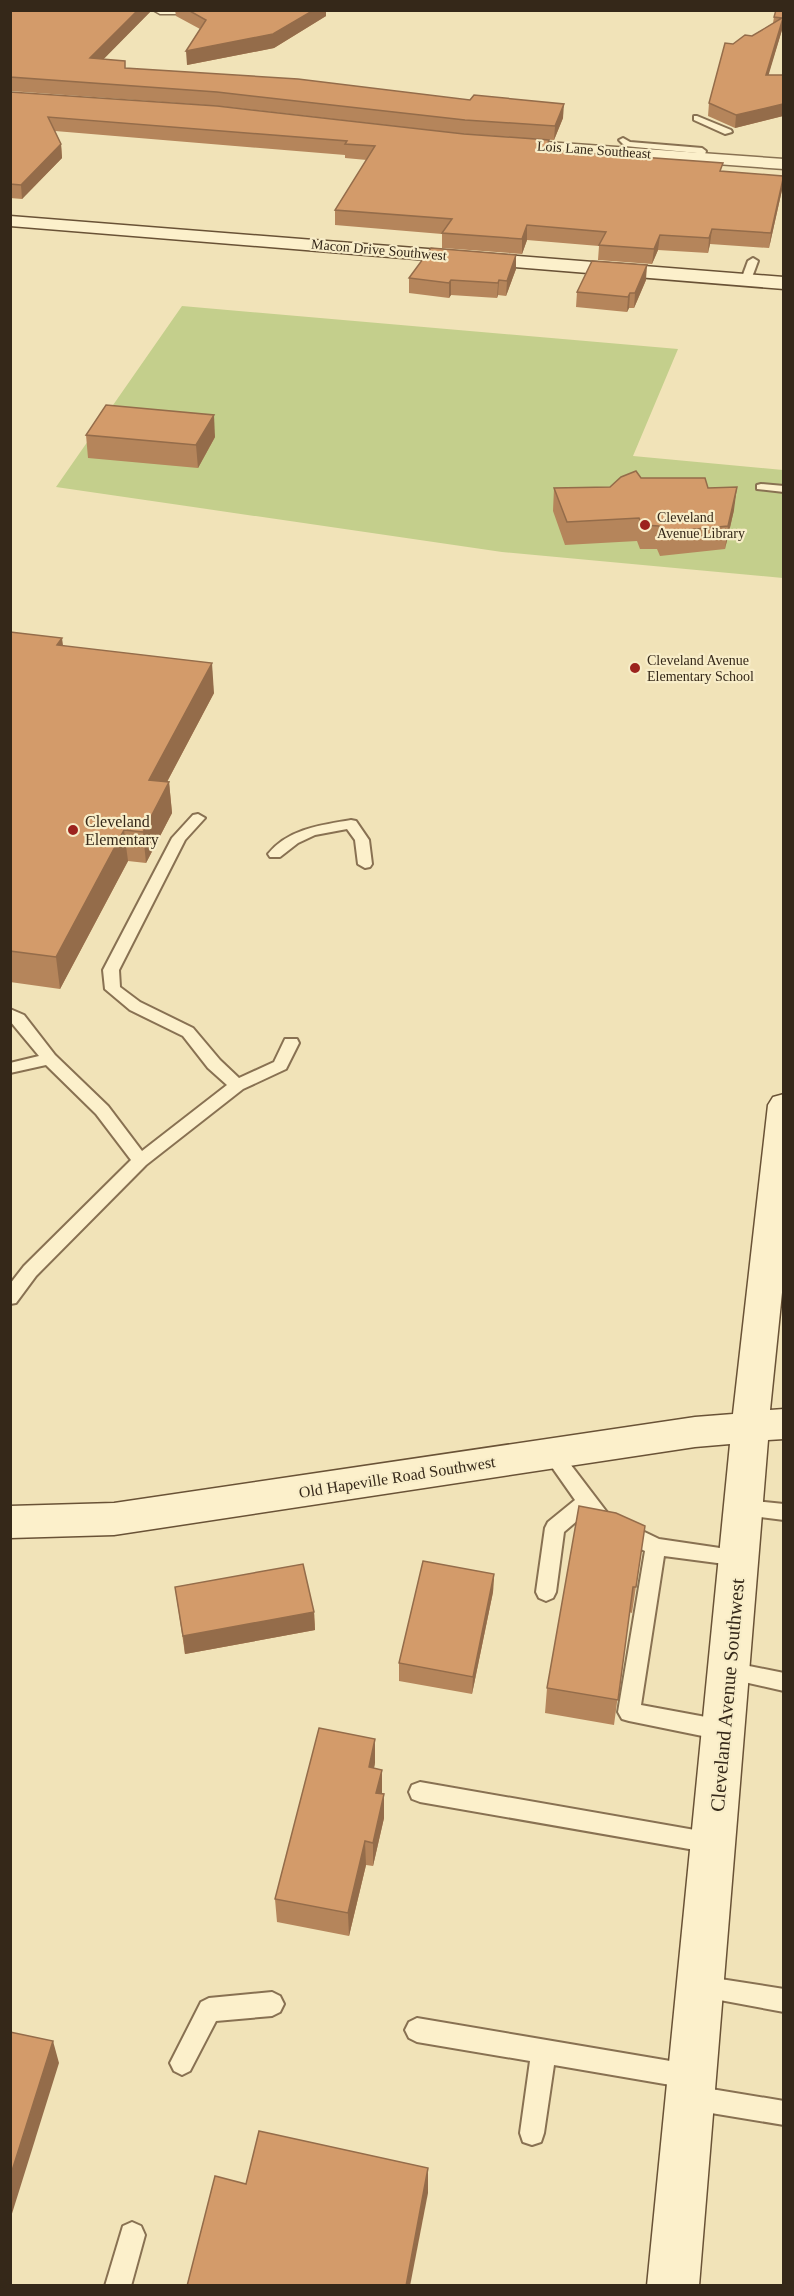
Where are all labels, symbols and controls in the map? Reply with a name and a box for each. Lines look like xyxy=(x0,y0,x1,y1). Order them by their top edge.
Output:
street label: Lois Lane Southeast xyxy=(536,139,652,161)
street label: Macon Drive Southwest xyxy=(311,237,448,263)
place label: Cleveland Avenue Library xyxy=(657,510,745,541)
marker: Cleveland Avenue Library xyxy=(638,518,652,532)
place label: Cleveland Avenue Elementary School xyxy=(647,653,754,684)
marker: Cleveland Avenue Elementary School xyxy=(628,661,642,675)
place label: Cleveland Elementary xyxy=(85,813,159,849)
marker: Cleveland Elementary xyxy=(66,823,80,837)
street label: Old Hapeville Road Southwest xyxy=(298,1453,497,1502)
street label: Cleveland Avenue Southwest xyxy=(706,1577,748,1813)

